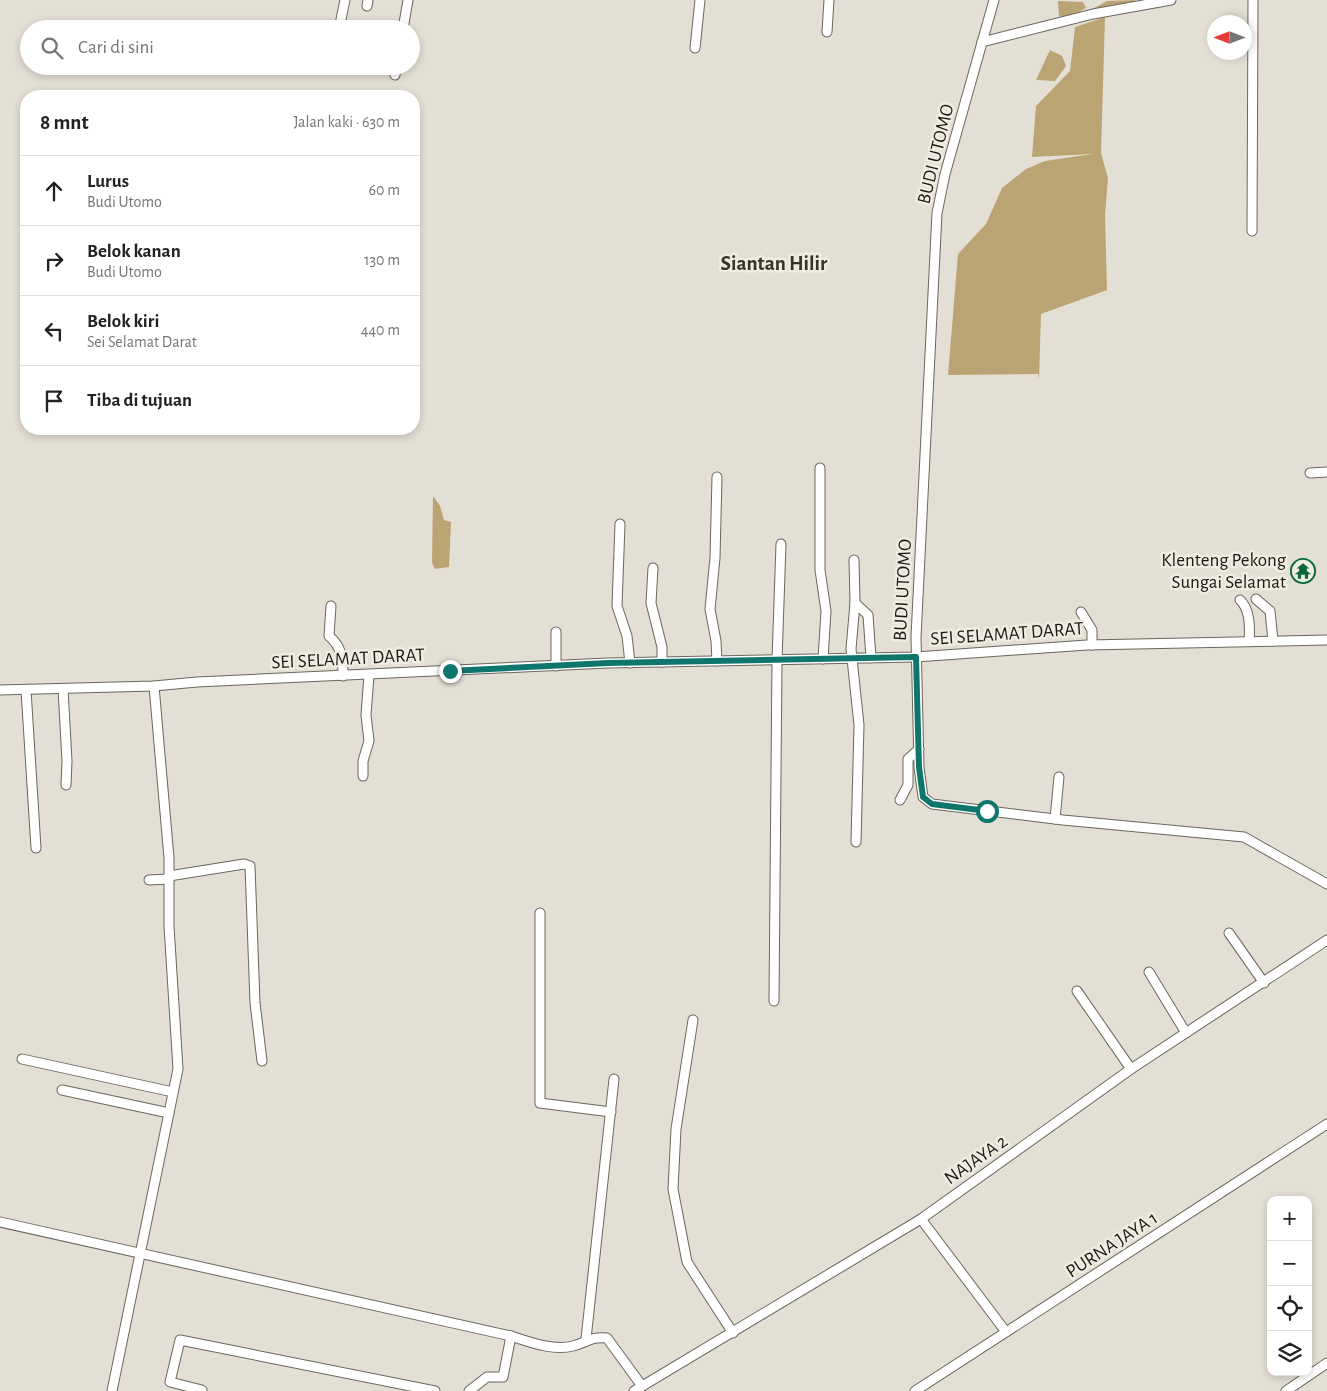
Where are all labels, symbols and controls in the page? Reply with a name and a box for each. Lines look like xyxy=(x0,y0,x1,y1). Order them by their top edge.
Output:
north arrow xyxy=(1207,15,1252,60)
search box xyxy=(20,20,420,75)
icon: search xyxy=(38,34,66,62)
text: Cari di sini xyxy=(78,38,154,57)
street label: BUDI UTOMO xyxy=(914,102,958,206)
text: 8 mnt xyxy=(40,112,89,133)
text: Jalan kaki · 630 m xyxy=(293,114,400,130)
text: Lurus xyxy=(87,172,129,191)
icon: ahead xyxy=(40,177,68,205)
text: 60 m xyxy=(369,182,400,198)
text: Budi Utomo xyxy=(87,194,162,210)
text: Belok kanan xyxy=(87,242,181,261)
icon: right xyxy=(40,247,68,275)
text: 130 m xyxy=(364,252,400,268)
district label: Siantan Hilir xyxy=(721,253,828,274)
text: Budi Utomo xyxy=(87,264,162,280)
text: Belok kiri xyxy=(87,312,159,331)
icon: left xyxy=(40,317,68,345)
text: 440 m xyxy=(361,322,400,338)
text: Sei Selamat Darat xyxy=(87,334,197,350)
icon: arrive xyxy=(40,387,68,415)
text: Tiba di tujuan xyxy=(87,391,192,410)
street label: BUDI UTOMO xyxy=(891,538,915,642)
place label: Klenteng Pekong Sungai Selamat xyxy=(1161,551,1287,592)
temple icon: Klenteng Pekong Sungai Selamat xyxy=(1290,558,1316,584)
street label: SEI SELAMAT DARAT xyxy=(930,619,1084,649)
street label: SEI SELAMAT DARAT xyxy=(271,645,425,673)
route end xyxy=(439,660,462,683)
route start xyxy=(976,800,999,823)
street label: NAJAYA 2 xyxy=(941,1131,1011,1188)
map controls xyxy=(1267,1196,1312,1376)
button: + xyxy=(1267,1196,1312,1241)
street label: PURNA JAYA 1 xyxy=(1063,1208,1161,1282)
button: − xyxy=(1267,1241,1312,1286)
button: locate xyxy=(1267,1286,1312,1331)
button: layers xyxy=(1267,1331,1312,1376)

